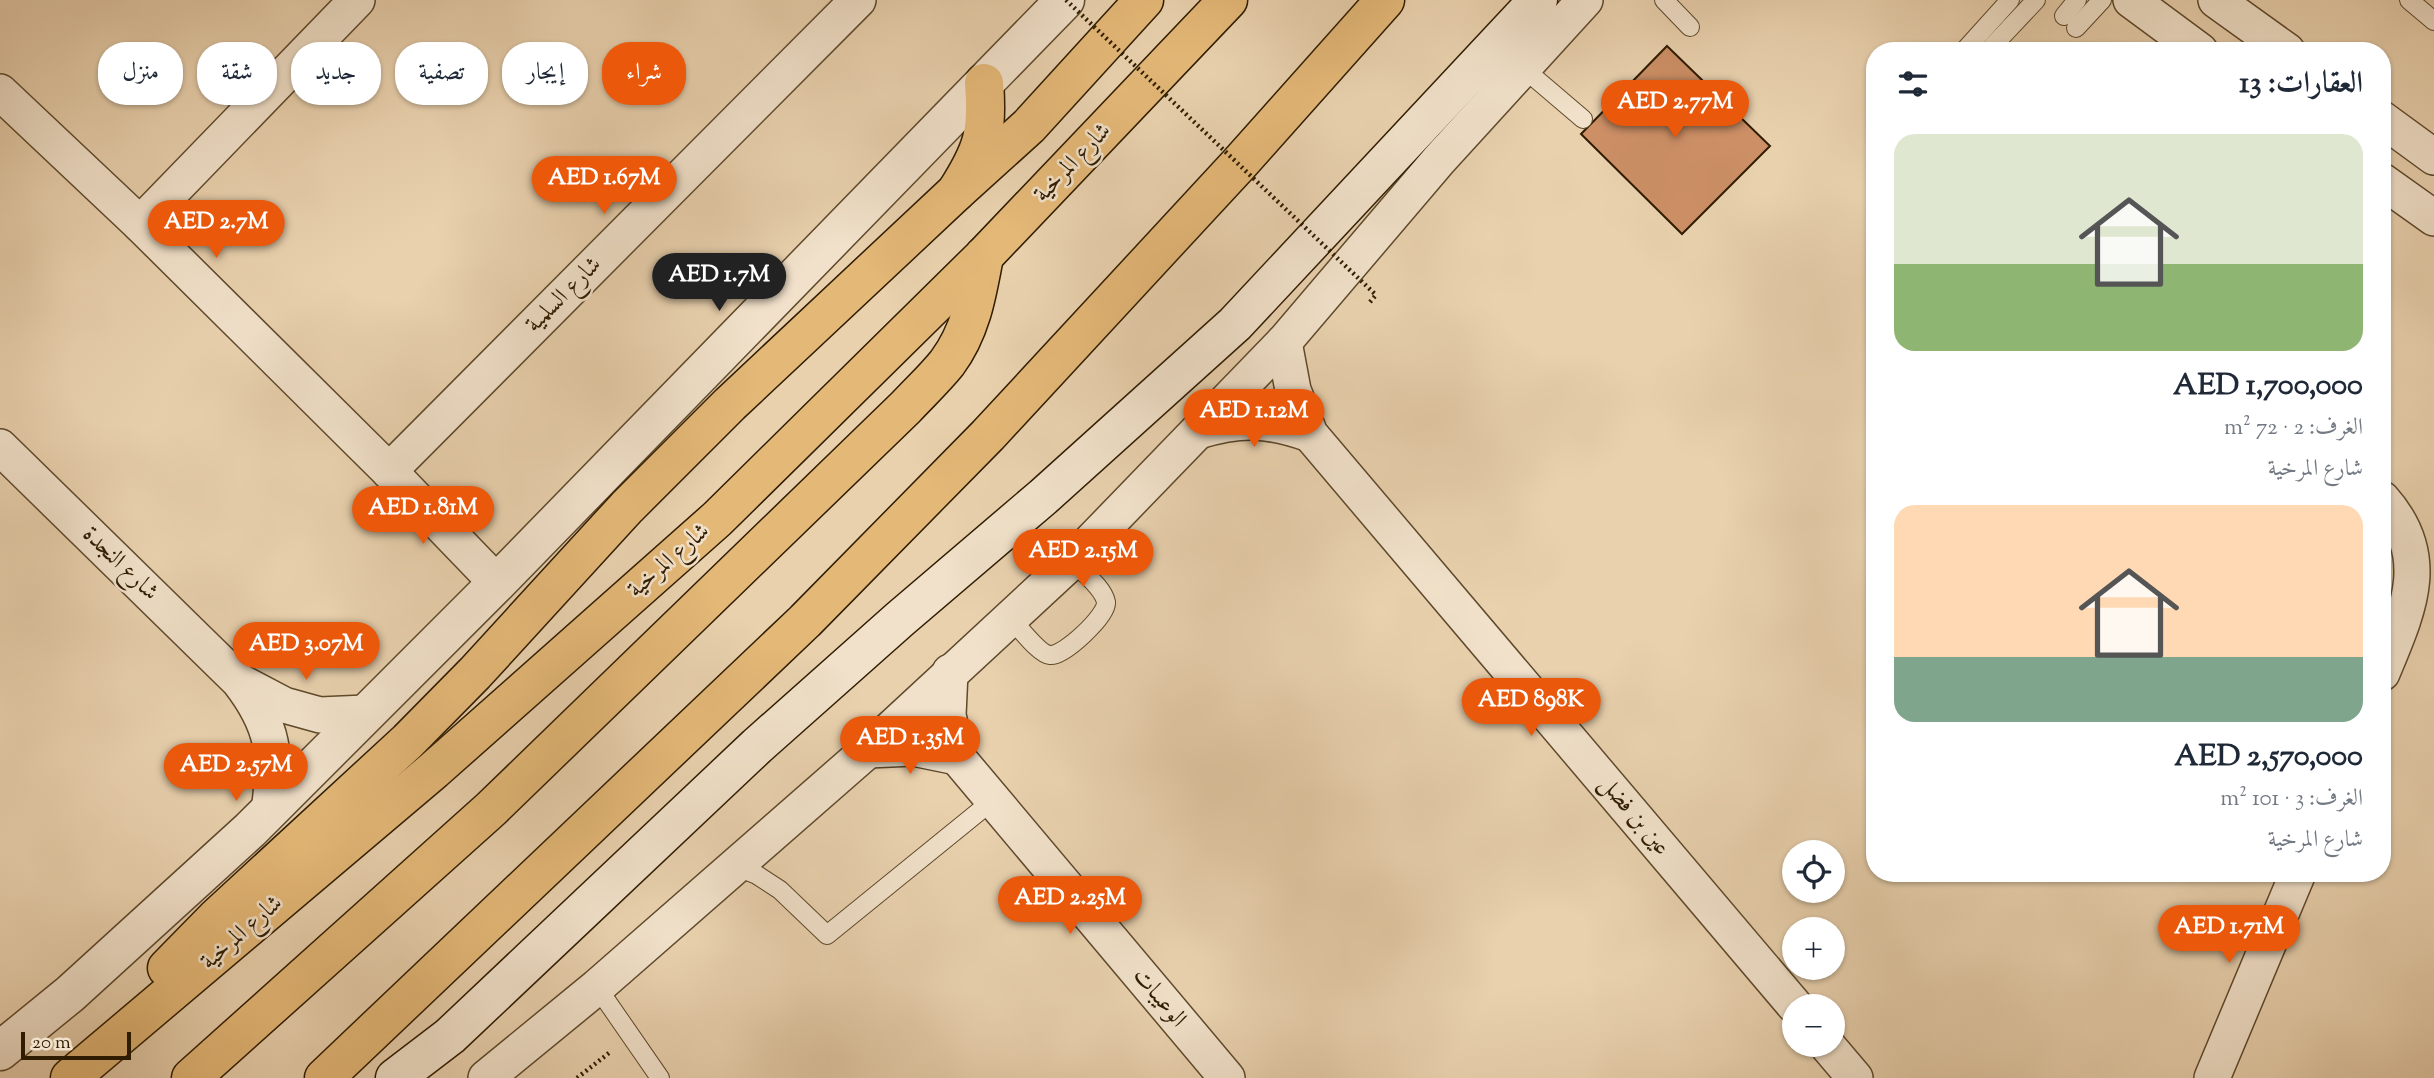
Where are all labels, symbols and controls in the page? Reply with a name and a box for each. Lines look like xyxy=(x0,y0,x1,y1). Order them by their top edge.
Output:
chip: منزل xyxy=(98,42,183,105)
chip: شقة xyxy=(197,42,277,105)
chip: جديد xyxy=(291,42,381,105)
chip: تصفية xyxy=(395,42,488,105)
chip: إيجار xyxy=(502,42,588,105)
chip: شراء xyxy=(602,42,686,105)
text: العقارات: 13 xyxy=(2239,63,2363,106)
icon: filters xyxy=(1894,65,1932,103)
pin: AED 2.77M xyxy=(1595,80,1755,140)
text: AED 2.77M xyxy=(1617,86,1733,119)
street label: شارع المرخية xyxy=(1026,115,1120,211)
pin: AED 1.67M xyxy=(524,156,684,216)
text: AED 1.67M xyxy=(548,162,660,195)
icon: home xyxy=(2066,179,2192,305)
pin: AED 2.7M xyxy=(144,201,288,260)
text: AED 2.7M xyxy=(164,206,268,239)
street label: شارع السلمية xyxy=(518,249,611,342)
pin: AED 1.7M xyxy=(647,254,791,313)
text: AED 1.7M xyxy=(668,259,770,292)
text: AED 1,700,000 xyxy=(2173,365,2363,408)
pin: AED 1.12M xyxy=(1174,390,1334,449)
text: AED 1.12M xyxy=(1199,395,1309,428)
text: الغرف: 2 · 72 m² xyxy=(2224,412,2363,445)
text: شارع المرخية xyxy=(2268,453,2363,486)
pin: AED 1.81M xyxy=(343,486,503,546)
text: AED 1.81M xyxy=(368,492,478,525)
street label: شارع المرخية xyxy=(620,516,718,607)
street label: شارع النجدة xyxy=(73,519,166,610)
pin: AED 2.15M xyxy=(1003,530,1163,589)
text: AED 2.15M xyxy=(1028,535,1138,568)
icon: home xyxy=(2066,550,2192,676)
pin: AED 3.07M xyxy=(226,622,386,682)
text: AED 3.07M xyxy=(249,628,363,661)
pin: AED 898K xyxy=(1459,678,1603,738)
text: AED 898K xyxy=(1478,684,1584,717)
pin: AED 1.35M xyxy=(830,716,990,776)
text: AED 1.35M xyxy=(856,722,964,755)
text: AED 2,570,000 xyxy=(2174,736,2363,779)
pin: AED 2.57M xyxy=(156,744,316,803)
text: AED 2.57M xyxy=(180,749,292,782)
street label: عين بن فضل xyxy=(1590,768,1678,864)
text: الغرف: 3 · 101 m² xyxy=(2220,783,2363,816)
text: شارع المرخية xyxy=(2268,824,2363,857)
map controls xyxy=(1782,840,1845,1057)
button: locate xyxy=(1782,840,1845,903)
pin: AED 2.25M xyxy=(990,876,1150,936)
text: AED 2.25M xyxy=(1014,882,1126,915)
street label: شارع المرخية xyxy=(193,888,291,979)
pin: AED 1.71M xyxy=(2149,906,2309,965)
text: AED 1.71M xyxy=(2174,911,2284,944)
button: + xyxy=(1782,917,1845,980)
street label: الوعيبات xyxy=(1124,961,1194,1035)
button: − xyxy=(1782,994,1845,1057)
scale bar xyxy=(21,1029,131,1061)
text: 20 m xyxy=(32,1030,71,1057)

